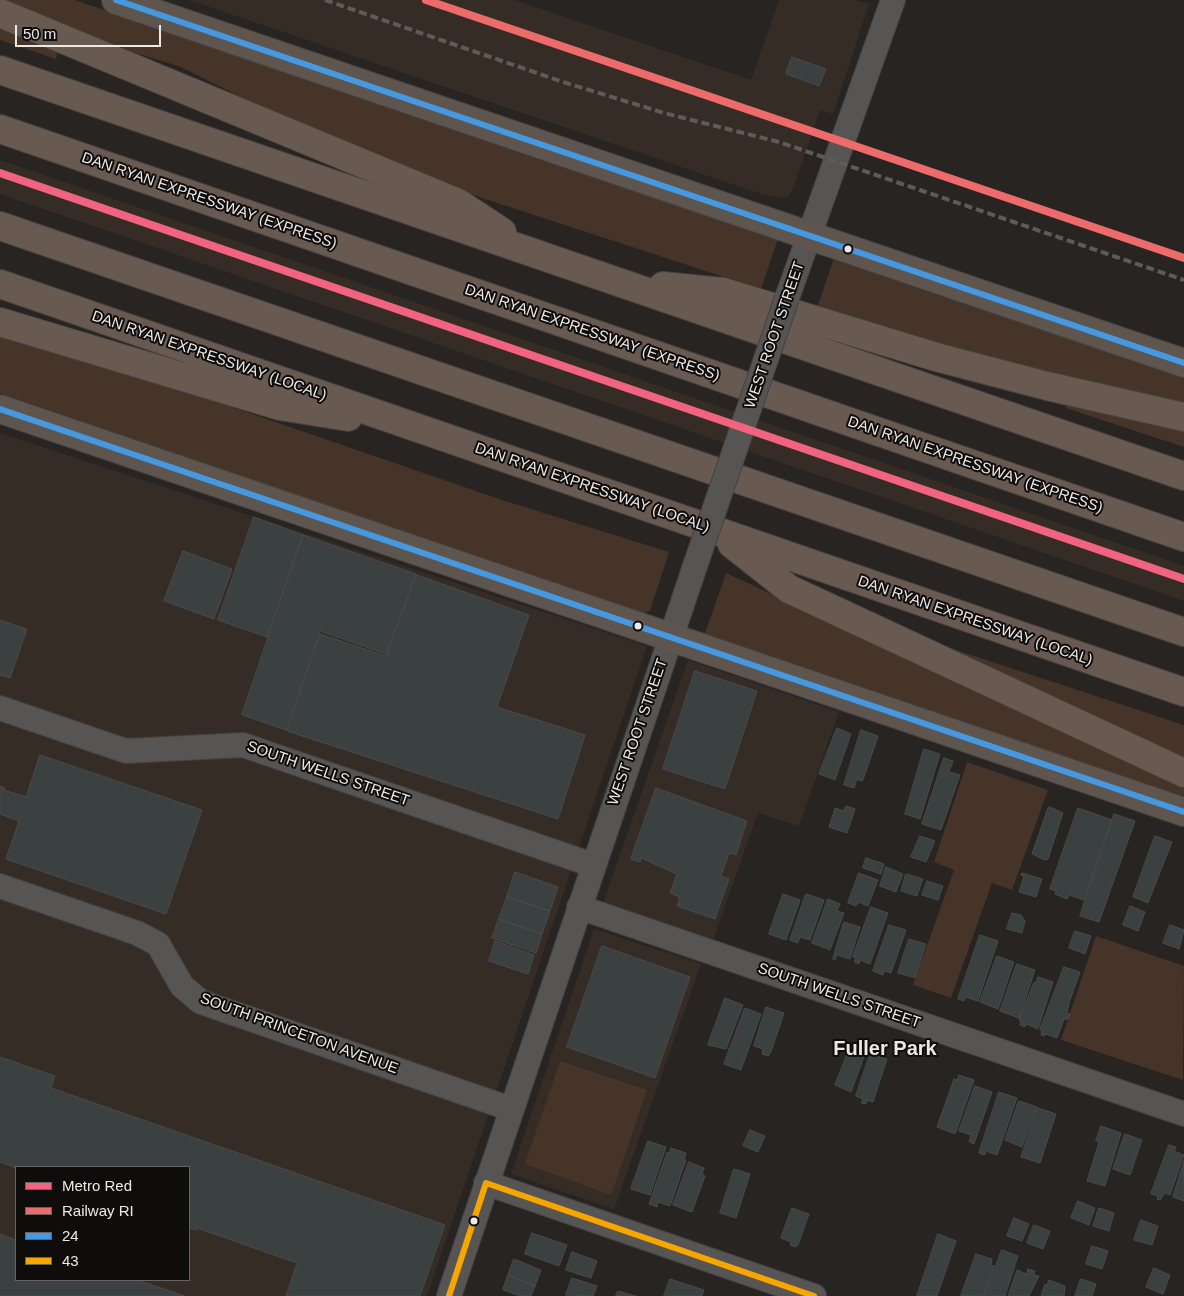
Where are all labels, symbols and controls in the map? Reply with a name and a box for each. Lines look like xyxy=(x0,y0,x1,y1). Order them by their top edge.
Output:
scale bar xyxy=(18,15,164,47)
text: 50 m xyxy=(23,25,56,42)
street label: DAN RYAN EXPRESSWAY (EXPRESS) xyxy=(79,149,339,253)
unlabelled marker xyxy=(843,244,853,254)
street label: WEST ROOT STREET xyxy=(741,259,809,411)
street label: DAN RYAN EXPRESSWAY (EXPRESS) xyxy=(462,281,722,385)
street label: DAN RYAN EXPRESSWAY (LOCAL) xyxy=(89,307,329,405)
street label: DAN RYAN EXPRESSWAY (EXPRESS) xyxy=(845,413,1105,517)
street label: DAN RYAN EXPRESSWAY (LOCAL) xyxy=(472,439,712,537)
street label: DAN RYAN EXPRESSWAY (LOCAL) xyxy=(855,572,1095,670)
unlabelled marker xyxy=(633,621,643,631)
street label: WEST ROOT STREET xyxy=(604,656,672,808)
street label: SOUTH WELLS STREET xyxy=(244,738,412,810)
street label: SOUTH WELLS STREET xyxy=(755,960,923,1032)
street label: SOUTH PRINCETON AVENUE xyxy=(198,990,400,1078)
district label: Fuller Park xyxy=(833,1037,937,1061)
legend xyxy=(15,1166,190,1281)
text: Metro Red xyxy=(62,1177,132,1194)
text: Railway RI xyxy=(62,1202,134,1219)
unlabelled marker xyxy=(469,1216,479,1226)
text: 24 xyxy=(62,1227,79,1244)
text: 43 xyxy=(62,1252,79,1269)

